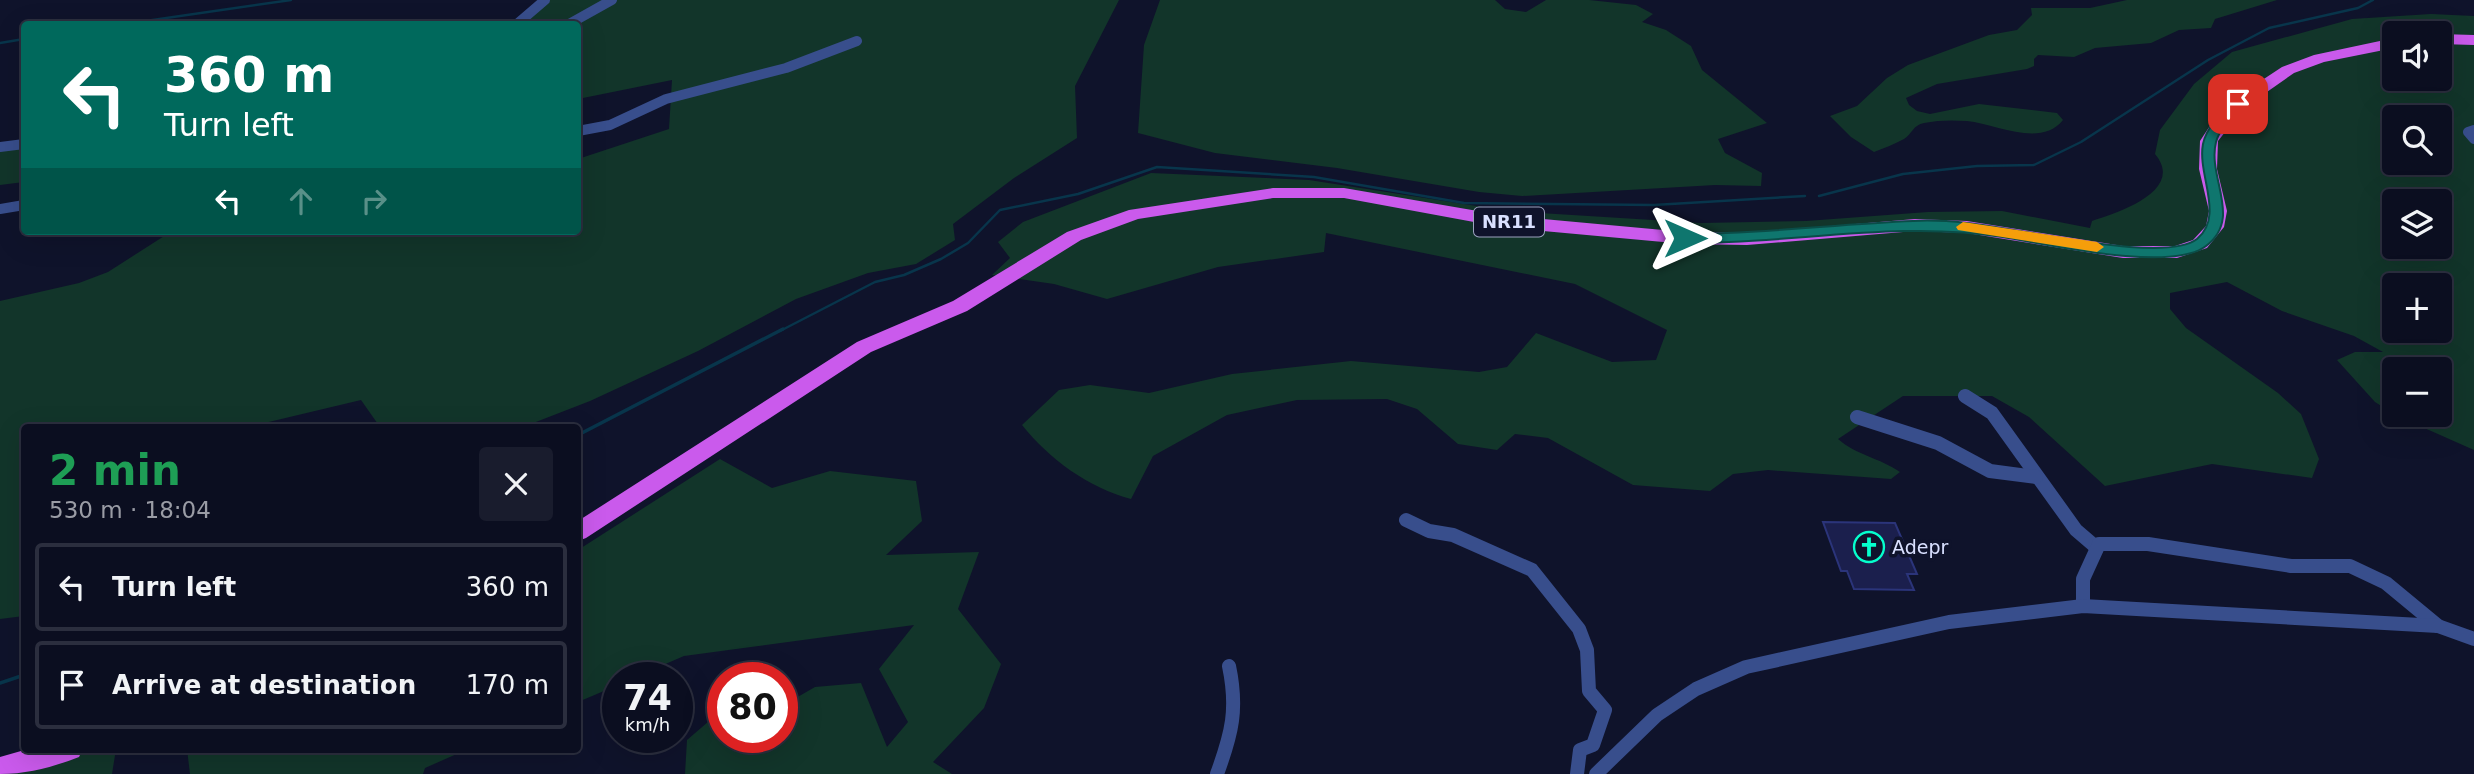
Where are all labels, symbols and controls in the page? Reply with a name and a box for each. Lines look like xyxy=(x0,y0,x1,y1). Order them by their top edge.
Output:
map controls xyxy=(2382,21,2452,427)
button: sound xyxy=(2382,21,2452,91)
text: 360 m xyxy=(164,47,334,104)
icon: left xyxy=(49,49,140,140)
pin xyxy=(2208,74,2268,134)
icon: arrive xyxy=(2219,85,2257,123)
button: search xyxy=(2382,105,2452,175)
text: Turn left xyxy=(164,106,294,144)
icon: left xyxy=(209,182,247,220)
icon: ahead xyxy=(282,182,320,220)
icon: right xyxy=(355,182,393,220)
button: layers xyxy=(2382,189,2452,259)
position arrow xyxy=(1648,201,1722,275)
road number: NR11 xyxy=(1474,208,1544,236)
button: + xyxy=(2382,273,2452,343)
button: − xyxy=(2382,357,2452,427)
text: 2 min xyxy=(49,446,181,495)
button: close xyxy=(479,447,553,521)
text: 530 m · 18:04 xyxy=(49,497,211,523)
church icon: Adepr xyxy=(1852,530,1886,564)
place label: Adepr xyxy=(1892,536,1948,558)
icon: left xyxy=(53,568,91,606)
text: Turn left xyxy=(112,572,236,602)
text: 360 m xyxy=(466,572,549,602)
speed limit sign: 80 xyxy=(707,662,798,753)
icon: arrive xyxy=(53,666,91,704)
text: Arrive at destination xyxy=(112,670,416,700)
text: 170 m xyxy=(466,670,549,700)
text: 74 xyxy=(623,678,672,718)
text: km/h xyxy=(625,714,670,735)

